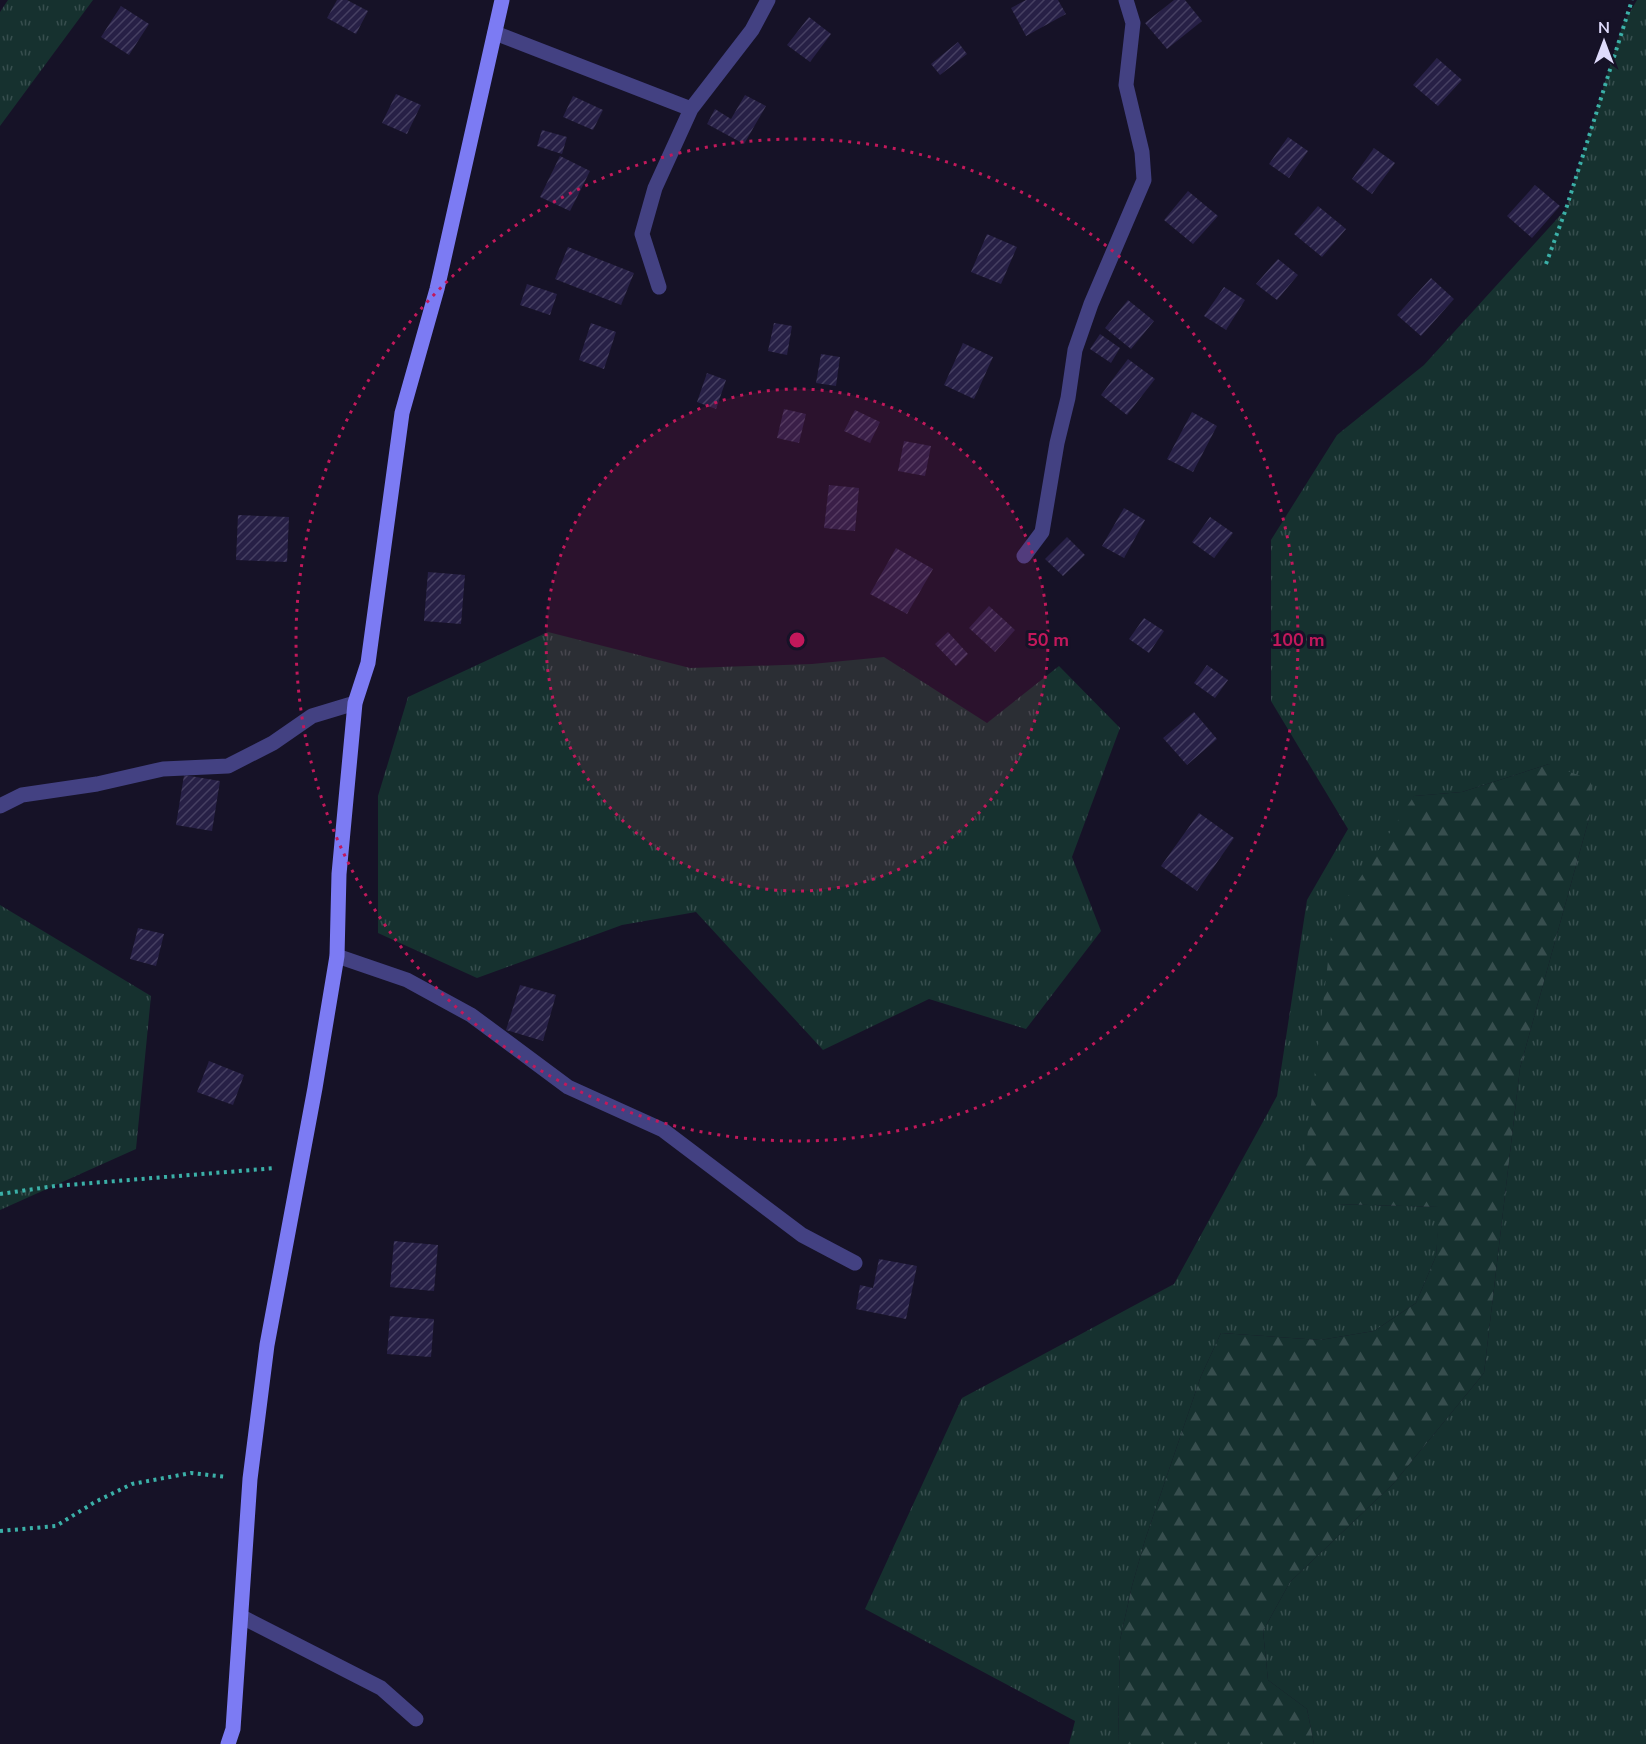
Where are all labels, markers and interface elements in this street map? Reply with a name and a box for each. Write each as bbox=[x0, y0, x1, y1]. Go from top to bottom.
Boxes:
north arrow bbox=[1574, 12, 1634, 72]
text: N bbox=[1598, 17, 1610, 39]
text: 50 m bbox=[1027, 628, 1069, 652]
text: 100 m bbox=[1271, 628, 1325, 652]
centre of rings bbox=[787, 630, 807, 650]

